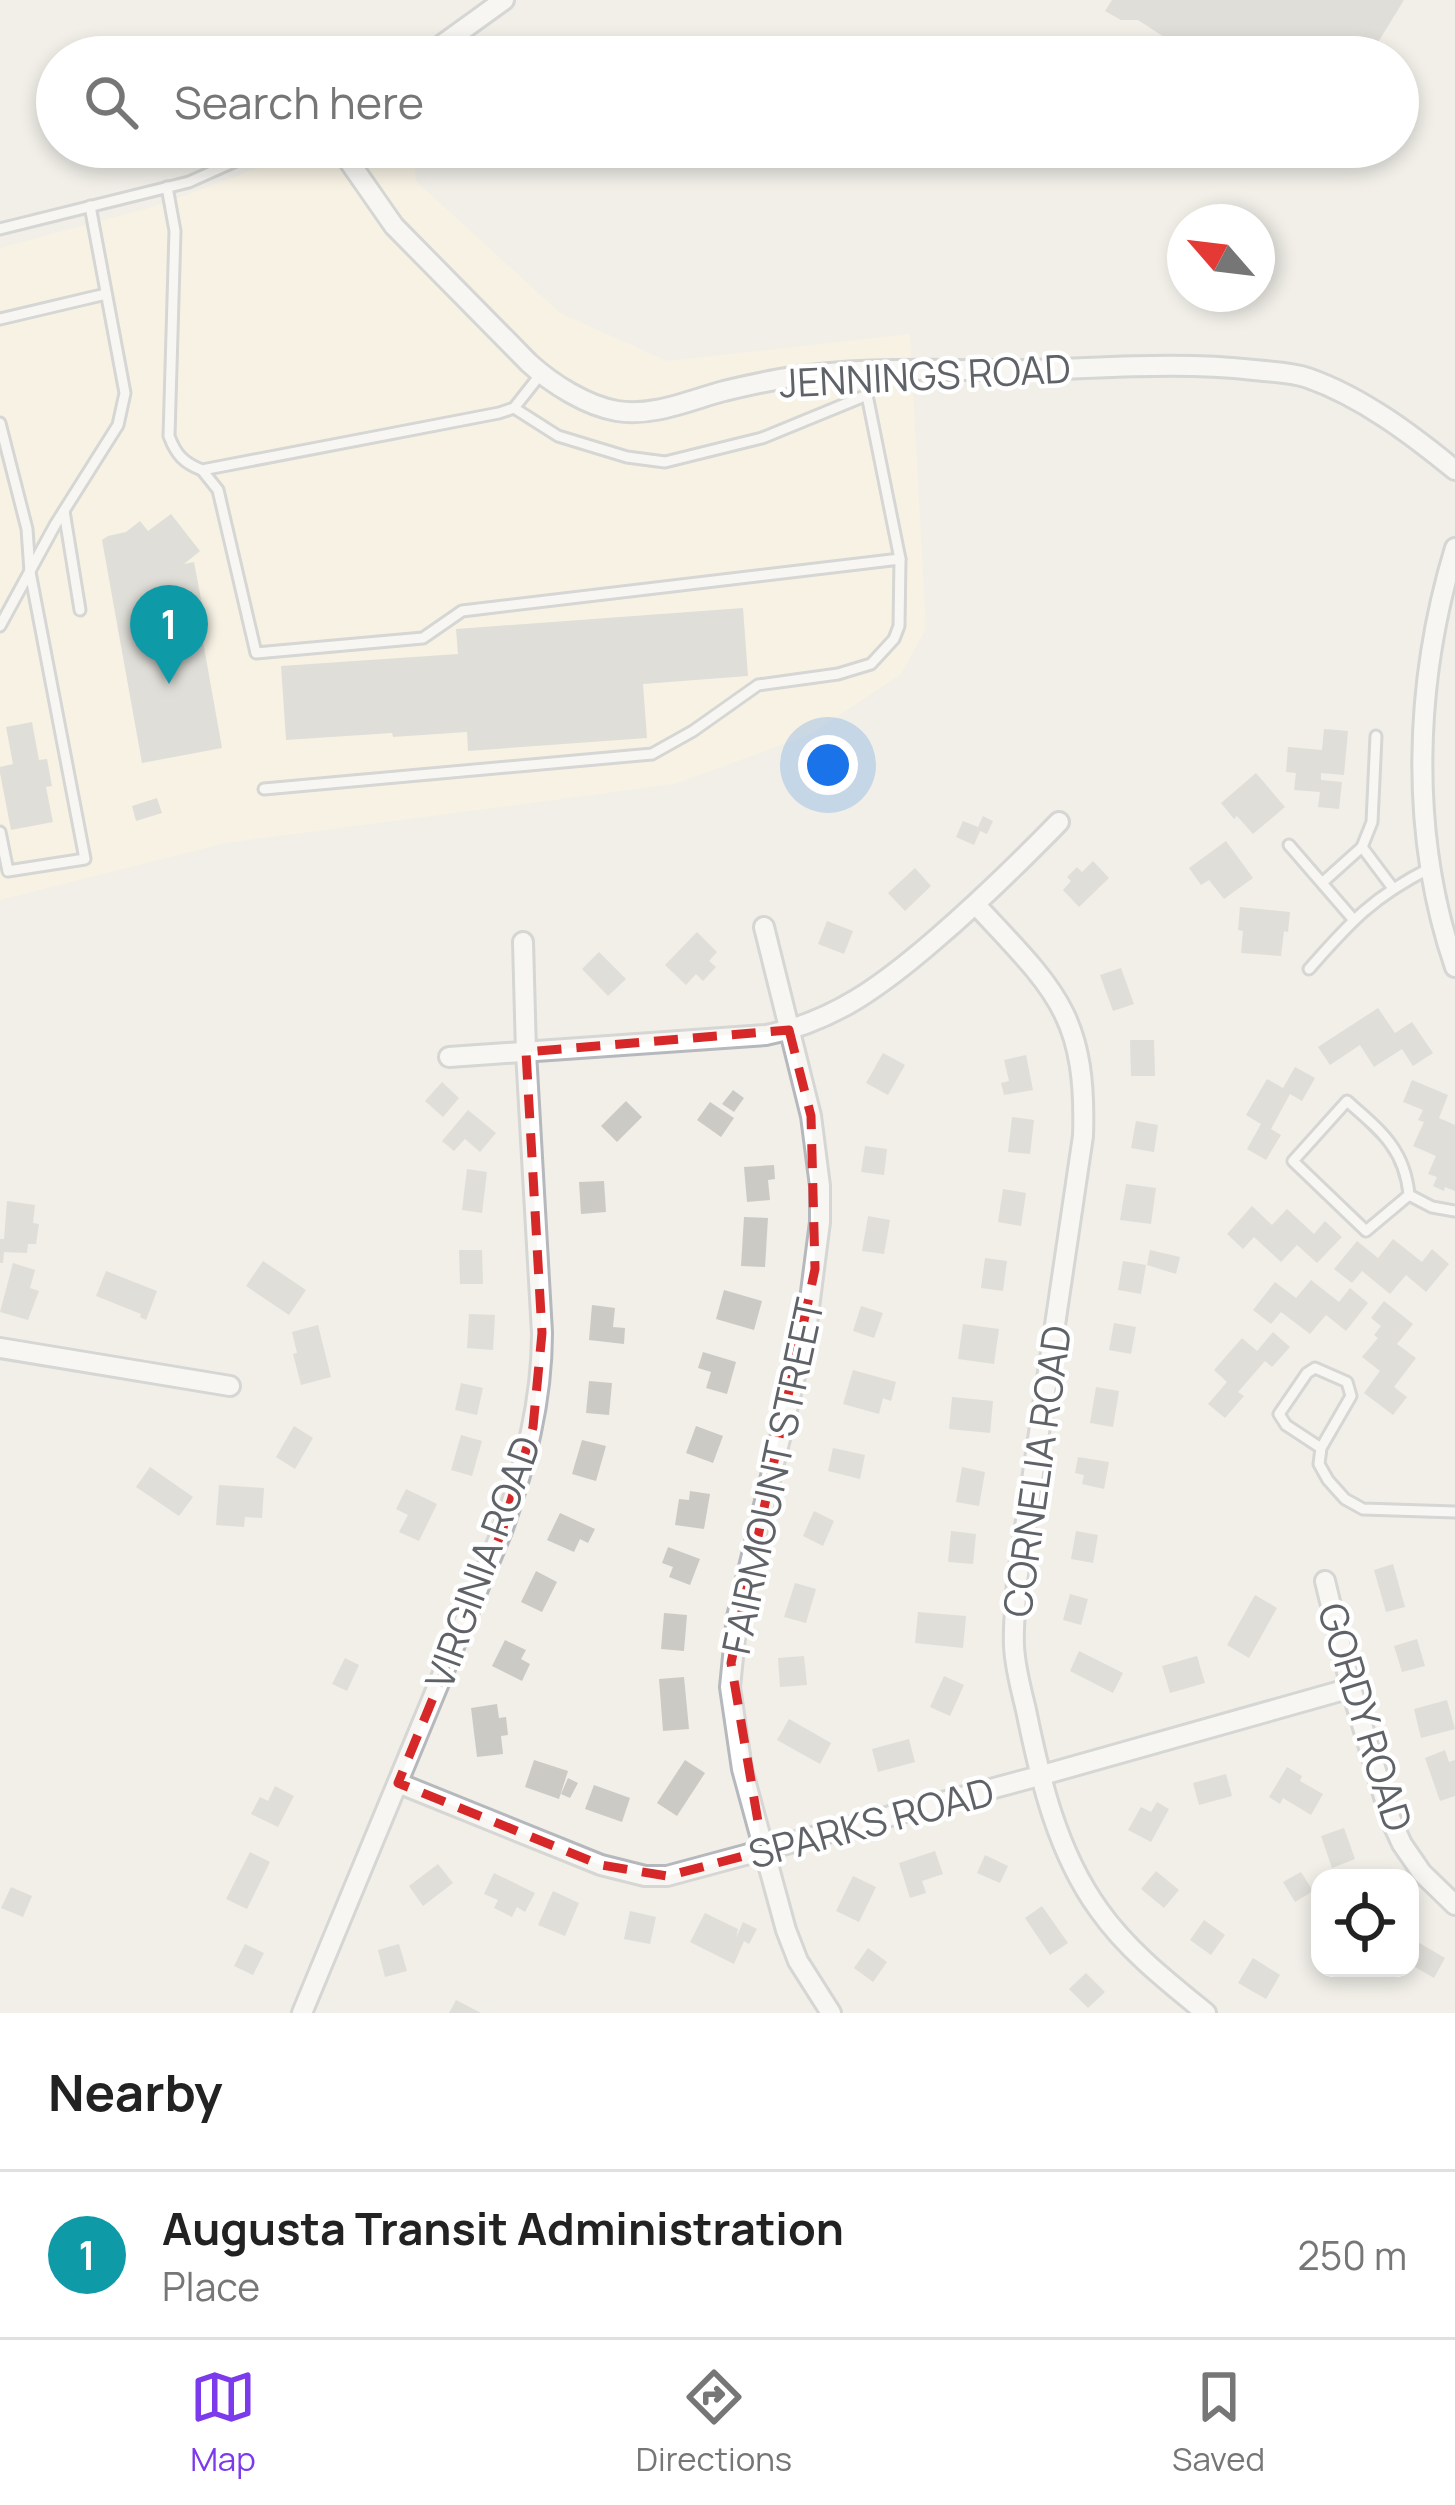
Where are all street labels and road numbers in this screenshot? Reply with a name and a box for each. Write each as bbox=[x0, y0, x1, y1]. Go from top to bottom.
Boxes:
street label: JENNINGS ROAD bbox=[778, 340, 1072, 410]
street label: FAIRMOUNT STREET bbox=[708, 1293, 836, 1659]
street label: CORNELIA ROAD bbox=[989, 1322, 1083, 1620]
street label: VIRGINIA ROAD bbox=[411, 1428, 553, 1696]
street label: GORDY ROAD bbox=[1306, 1596, 1426, 1838]
street label: SPARKS ROAD bbox=[742, 1763, 1000, 1881]

